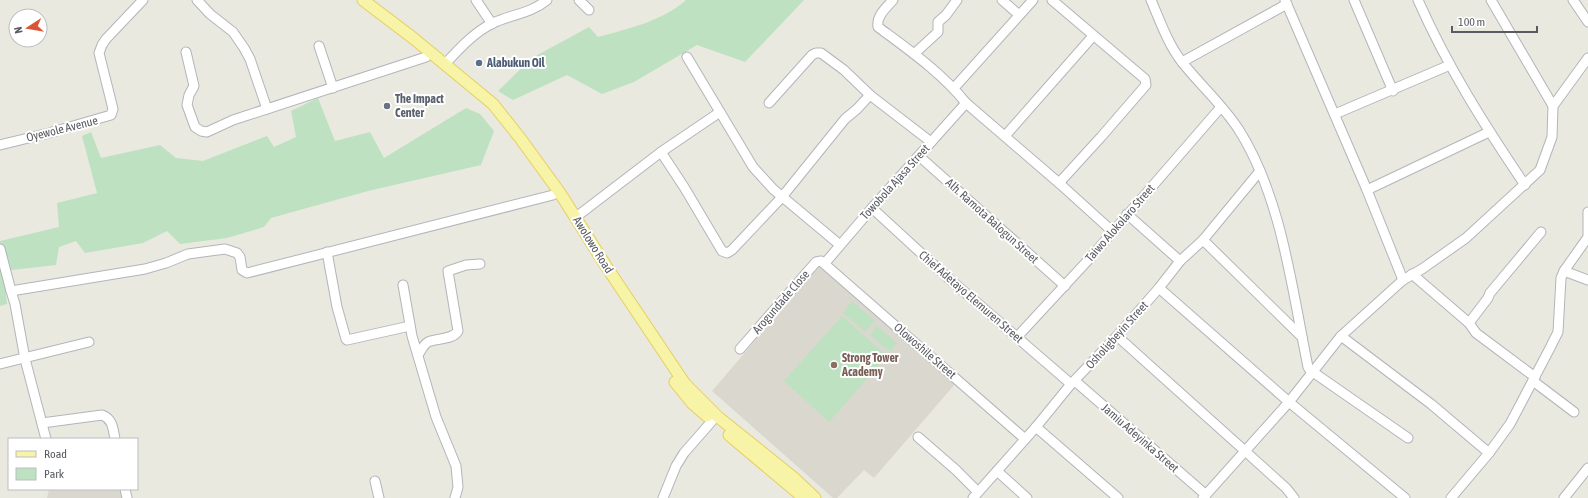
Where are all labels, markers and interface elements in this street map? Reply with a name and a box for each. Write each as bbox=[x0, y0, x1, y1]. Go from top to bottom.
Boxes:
north arrow bbox=[8, 8, 48, 48]
scale bar bbox=[1452, 8, 1537, 34]
text: 100 m bbox=[1458, 15, 1485, 29]
text: N bbox=[12, 26, 25, 35]
place label: Alabukun Oil bbox=[486, 56, 545, 70]
marker: Alabukun Oil bbox=[474, 58, 484, 68]
place label: The Impact Center bbox=[395, 92, 444, 120]
marker: The Impact Center bbox=[382, 101, 392, 111]
street label: Oyewole Avenue bbox=[25, 113, 99, 145]
street label: Towobola Ajasa Street bbox=[858, 141, 933, 223]
street label: Alh. Ramota Balogun Street bbox=[943, 176, 1042, 267]
street label: Taiwo Alokolaro Street bbox=[1082, 181, 1158, 265]
street label: Awolowo Road bbox=[570, 214, 616, 276]
street label: Chief Adetayo Elemuren Street bbox=[916, 248, 1026, 346]
street label: Arogundade Close bbox=[750, 267, 812, 337]
street label: Osholigbeyin Street bbox=[1083, 298, 1151, 372]
street label: Olowoshile Street bbox=[891, 320, 959, 382]
place label: Strong Tower Academy bbox=[841, 351, 899, 379]
marker: Strong Tower Academy bbox=[829, 360, 839, 370]
street label: Jamiu Adeyinka Street bbox=[1099, 401, 1182, 476]
legend bbox=[8, 438, 138, 490]
text: Road bbox=[44, 447, 67, 461]
text: Park bbox=[44, 467, 65, 481]

